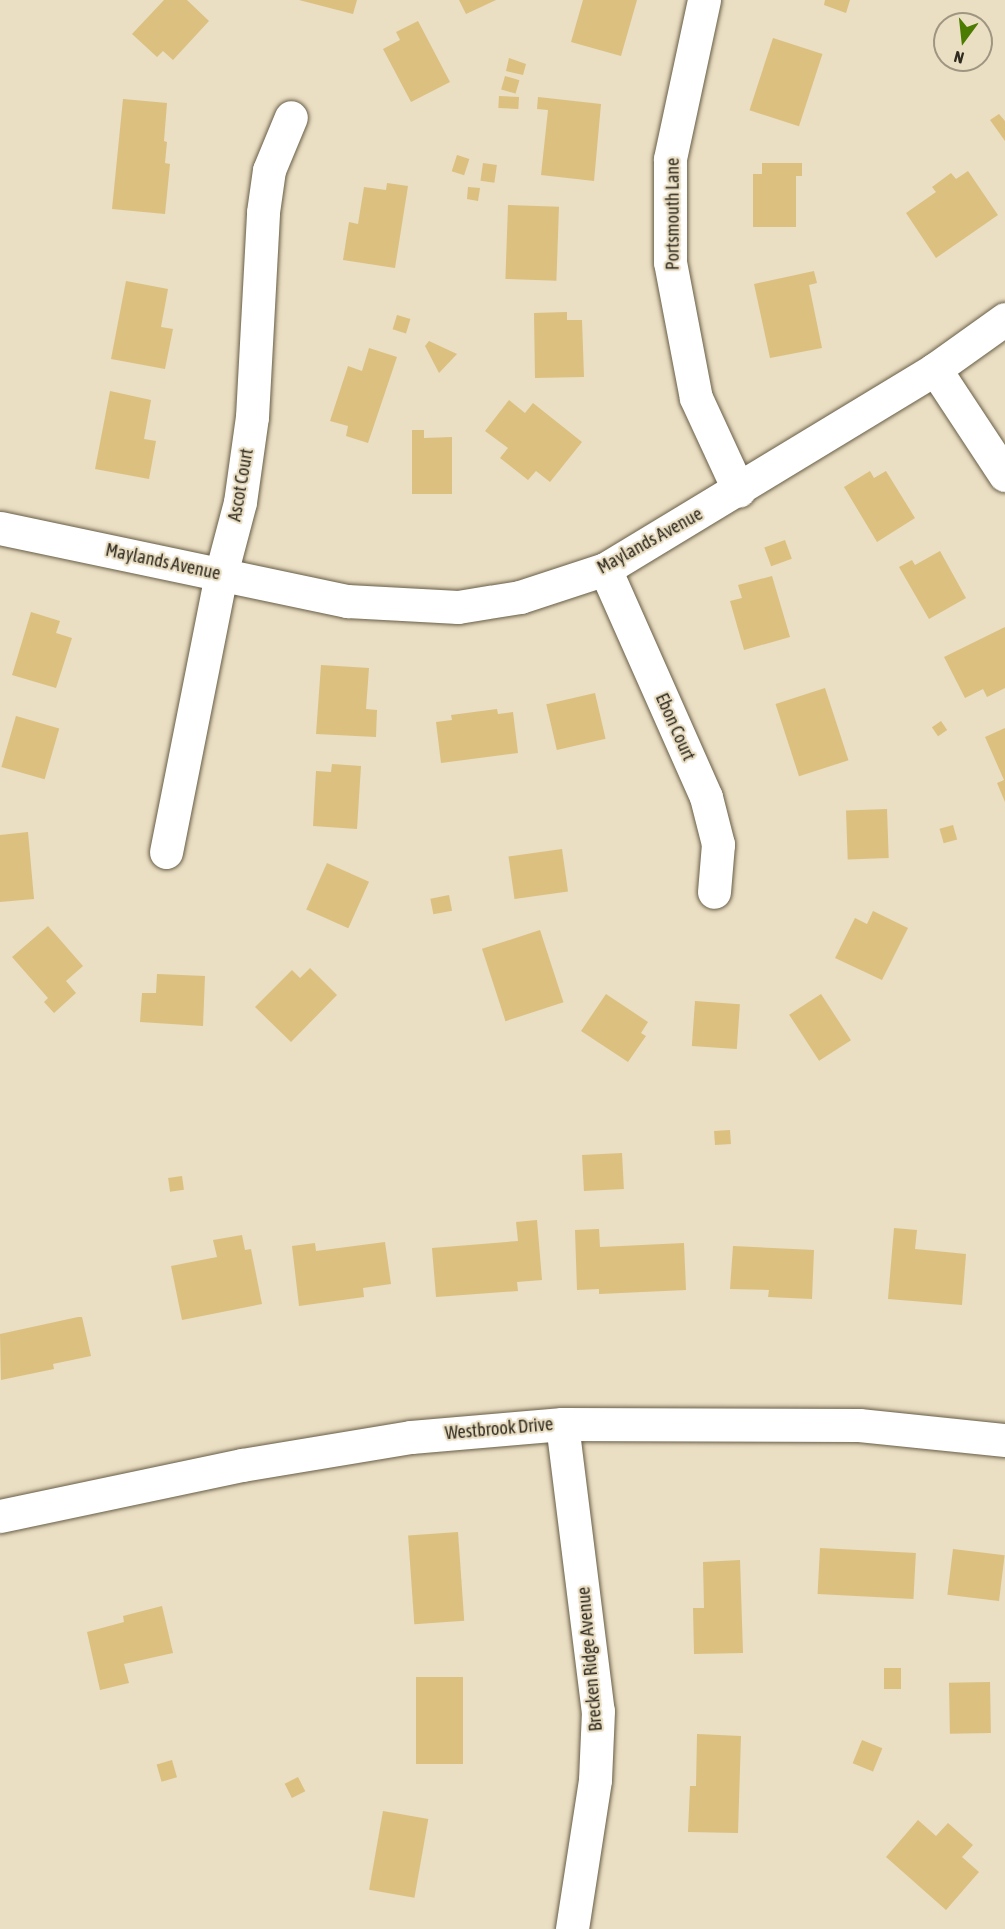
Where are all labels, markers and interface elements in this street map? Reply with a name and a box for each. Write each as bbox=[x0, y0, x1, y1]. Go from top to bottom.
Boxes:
north arrow bbox=[933, 12, 993, 72]
text: N bbox=[952, 48, 966, 67]
street label: Portsmouth Lane bbox=[662, 158, 684, 270]
street label: Ascot Court bbox=[224, 447, 258, 523]
street label: Maylands Avenue bbox=[594, 503, 706, 579]
street label: Maylands Avenue bbox=[104, 539, 222, 585]
street label: Ebon Court bbox=[651, 690, 699, 764]
street label: Westbrook Drive bbox=[444, 1414, 554, 1444]
street label: Brecken Ridge Avenue bbox=[573, 1586, 607, 1732]

